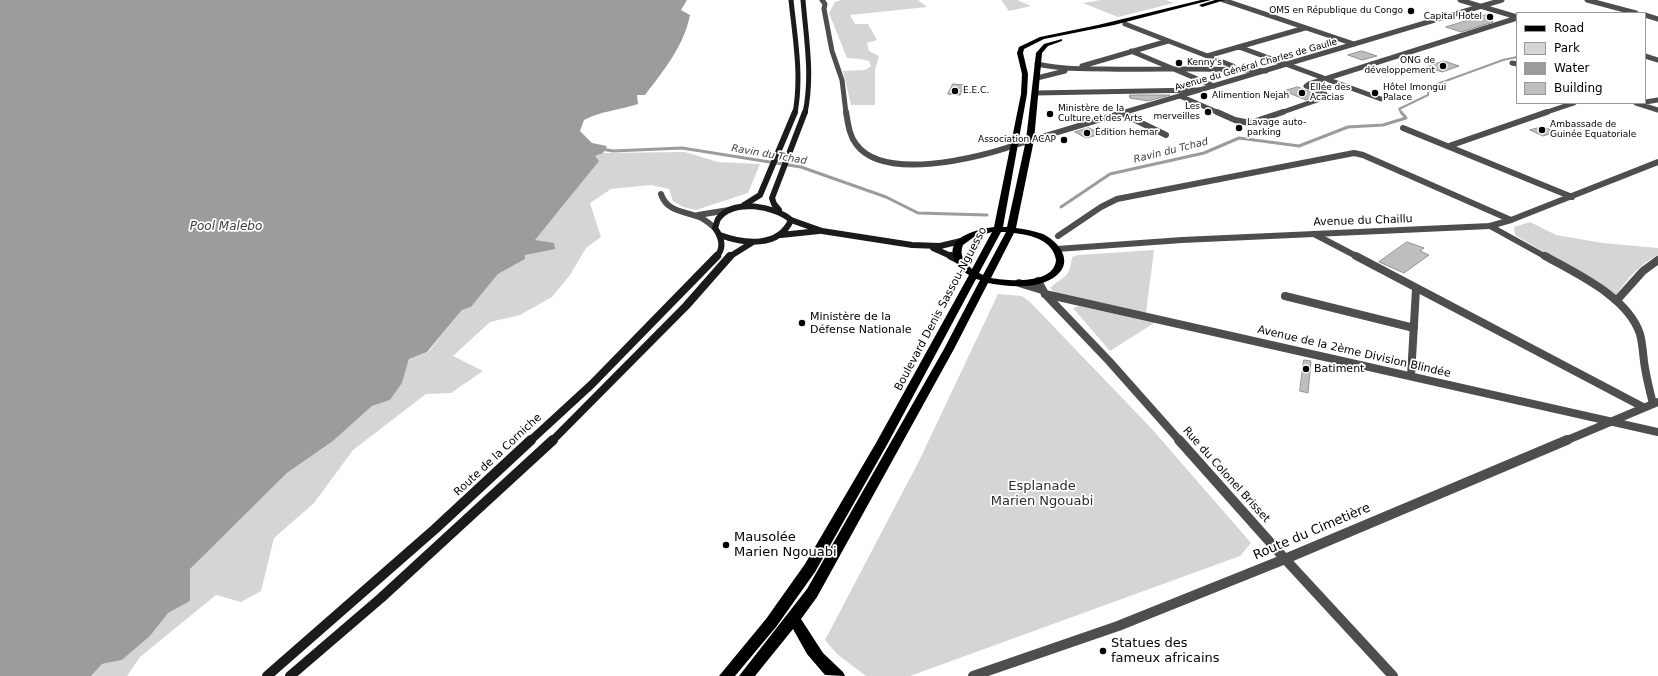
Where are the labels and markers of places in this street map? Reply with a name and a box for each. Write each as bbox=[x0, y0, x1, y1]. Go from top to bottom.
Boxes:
place label: OMS en République du Congo bbox=[1269, 6, 1403, 16]
marker: OMS en République du Congo bbox=[1406, 6, 1416, 16]
place label: Capital Hotel bbox=[1424, 12, 1482, 22]
marker: Capital Hotel bbox=[1485, 12, 1495, 22]
place label: ONG de développement bbox=[1364, 56, 1435, 77]
marker: Kenny's bbox=[1174, 58, 1184, 68]
place label: Kenny's bbox=[1187, 58, 1222, 68]
marker: ONG de développement bbox=[1438, 61, 1448, 71]
place label: Ellée des Acacias bbox=[1310, 83, 1351, 104]
place label: Hôtel Imongui Palace bbox=[1383, 83, 1446, 104]
marker: E.E.C. bbox=[950, 86, 960, 96]
place label: E.E.C. bbox=[963, 86, 989, 96]
marker: Ellée des Acacias bbox=[1297, 88, 1307, 98]
marker: Hôtel Imongui Palace bbox=[1370, 88, 1380, 98]
marker: Alimention Nejah bbox=[1199, 91, 1209, 101]
place label: Alimention Nejah bbox=[1212, 91, 1289, 101]
place label: Les merveilles bbox=[1153, 102, 1200, 123]
place label: Ministère de la Culture et des Arts bbox=[1058, 104, 1142, 125]
marker: Les merveilles bbox=[1203, 107, 1213, 117]
marker: Ministère de la Culture et des Arts bbox=[1045, 109, 1055, 119]
place label: Lavage auto- parking bbox=[1247, 118, 1306, 139]
place label: Ambassade de Guinée Equatoriale bbox=[1550, 120, 1636, 141]
marker: Lavage auto- parking bbox=[1234, 123, 1244, 133]
marker: Ambassade de Guinée Equatoriale bbox=[1537, 125, 1547, 135]
marker: Édition hemar bbox=[1082, 128, 1092, 138]
place label: Édition hemar bbox=[1095, 128, 1158, 138]
place label: Association ACAP bbox=[978, 135, 1056, 145]
marker: Association ACAP bbox=[1059, 135, 1069, 145]
place label: Ministère de la Défense Nationale bbox=[810, 310, 911, 336]
marker: Ministère de la Défense Nationale bbox=[797, 318, 807, 328]
place label: Batiment bbox=[1314, 362, 1364, 376]
marker: Batiment bbox=[1301, 364, 1311, 374]
place label: Mausolée Marien Ngouabi bbox=[734, 530, 837, 561]
marker: Mausolée Marien Ngouabi bbox=[721, 540, 731, 550]
place label: Statues des fameux africains bbox=[1111, 636, 1220, 667]
marker: Statues des fameux africains bbox=[1098, 646, 1108, 656]

